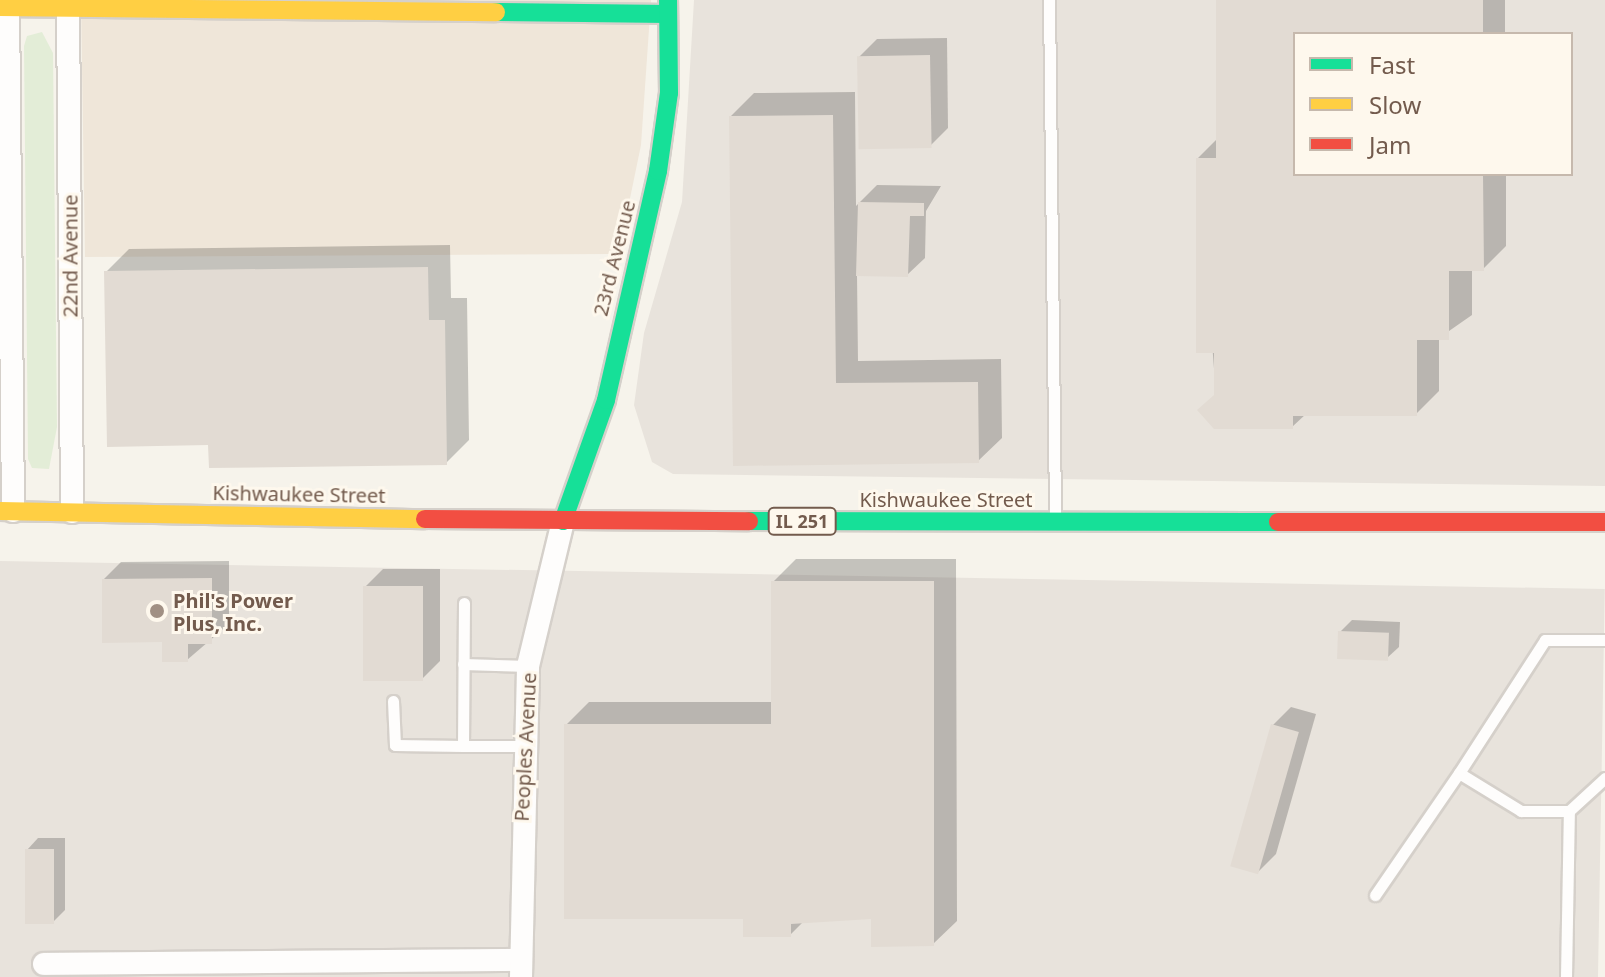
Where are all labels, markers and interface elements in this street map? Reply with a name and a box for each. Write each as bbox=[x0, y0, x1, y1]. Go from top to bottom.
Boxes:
legend bbox=[1293, 32, 1573, 176]
text: Fast bbox=[1369, 48, 1415, 81]
text: Slow bbox=[1369, 88, 1421, 121]
text: Jam bbox=[1369, 128, 1411, 161]
street label: 22nd Avenue bbox=[58, 195, 82, 317]
street label: 23rd Avenue bbox=[588, 198, 640, 318]
street label: Kishwaukee Street bbox=[212, 480, 386, 508]
street label: Kishwaukee Street bbox=[859, 487, 1033, 511]
road number: IL 251 bbox=[766, 507, 838, 535]
place label: Phil's Power Plus, Inc. bbox=[173, 588, 293, 635]
marker: Phil's Power Plus, Inc. bbox=[148, 602, 166, 620]
street label: Peoples Avenue bbox=[509, 672, 541, 822]

